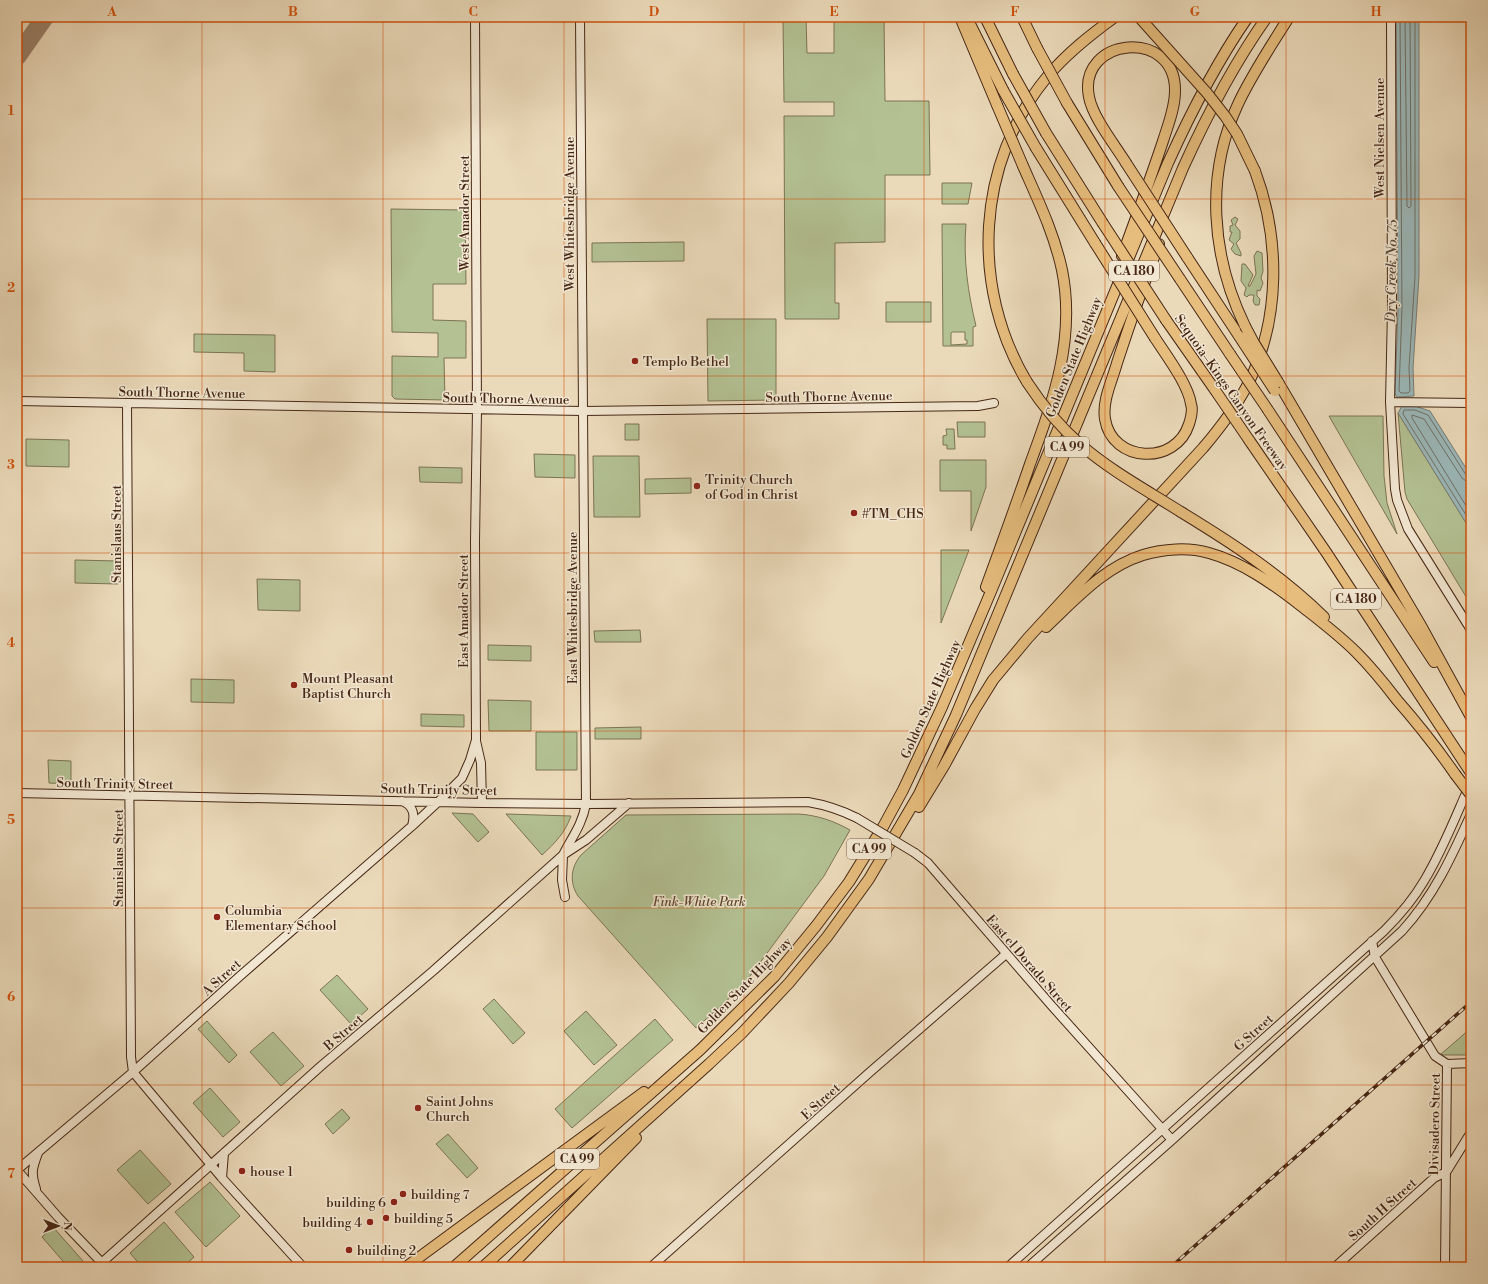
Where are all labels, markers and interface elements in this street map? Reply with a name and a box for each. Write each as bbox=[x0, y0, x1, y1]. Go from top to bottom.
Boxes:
text: A bbox=[106, 4, 117, 20]
text: B bbox=[288, 4, 298, 20]
text: C bbox=[468, 4, 478, 20]
text: D bbox=[649, 4, 659, 20]
text: E bbox=[829, 4, 839, 20]
text: F bbox=[1010, 4, 1020, 20]
text: G bbox=[1190, 4, 1201, 20]
text: H bbox=[1371, 4, 1382, 20]
street label: West Nielsen Avenue bbox=[1372, 77, 1388, 199]
text: 1 bbox=[8, 103, 15, 119]
street label: West Whitesbridge Avenue bbox=[562, 136, 578, 292]
street label: West Amador Street bbox=[457, 155, 473, 272]
water label: Dry Creek No. 75 bbox=[1382, 218, 1402, 324]
road number: CA 180 bbox=[1109, 261, 1159, 281]
text: 2 bbox=[7, 280, 15, 296]
street label: Golden State Highway bbox=[1042, 294, 1106, 420]
street label: Sequoia–Kings Canyon Freeway bbox=[1171, 311, 1292, 474]
place label: Templo Bethel bbox=[643, 354, 729, 370]
marker: Templo Bethel bbox=[630, 356, 640, 366]
street label: South Thorne Avenue bbox=[118, 384, 246, 402]
street label: South Thorne Avenue bbox=[765, 388, 893, 406]
street label: South Thorne Avenue bbox=[442, 390, 570, 408]
road number: CA 99 bbox=[1045, 437, 1089, 457]
text: 3 bbox=[7, 457, 15, 473]
place label: Trinity Church of God in Christ bbox=[705, 472, 799, 503]
marker: Trinity Church of God in Christ bbox=[692, 481, 702, 491]
street label: Stanislaus Street bbox=[109, 485, 125, 583]
place label: #TM_CHS bbox=[862, 506, 924, 522]
marker: #TM_CHS bbox=[849, 508, 859, 518]
street label: East Whitesbridge Avenue bbox=[565, 531, 581, 684]
street label: East Amador Street bbox=[456, 554, 472, 668]
road number: CA 180 bbox=[1331, 589, 1381, 609]
text: 4 bbox=[7, 635, 16, 651]
street label: Golden State Highway bbox=[897, 637, 965, 761]
place label: Mount Pleasant Baptist Church bbox=[301, 671, 394, 702]
marker: Mount Pleasant Baptist Church bbox=[289, 680, 299, 690]
street label: South Trinity Street bbox=[56, 775, 174, 793]
street label: South Trinity Street bbox=[380, 781, 498, 799]
street label: Stanislaus Street bbox=[111, 809, 127, 907]
text: 5 bbox=[7, 812, 15, 828]
road number: CA 99 bbox=[847, 839, 891, 859]
park label: Fink-White Park bbox=[652, 894, 746, 910]
place label: Columbia Elementary School bbox=[225, 903, 337, 934]
marker: Columbia Elementary School bbox=[212, 912, 222, 922]
street label: East el Dorado Street bbox=[983, 912, 1076, 1016]
street label: Golden State Highway bbox=[694, 933, 796, 1038]
street label: A Street bbox=[198, 956, 245, 1000]
text: 6 bbox=[7, 989, 15, 1005]
street label: B Street bbox=[320, 1011, 367, 1055]
street label: G Street bbox=[1231, 1011, 1277, 1055]
street label: Divisadero Street bbox=[1426, 1072, 1444, 1175]
street label: E Street bbox=[798, 1080, 844, 1123]
place label: Saint Johns Church bbox=[426, 1094, 494, 1125]
marker: Saint Johns Church bbox=[413, 1103, 423, 1113]
road number: CA 99 bbox=[555, 1149, 599, 1169]
place label: house 1 bbox=[250, 1164, 293, 1180]
text: 7 bbox=[7, 1166, 15, 1182]
marker: house 1 bbox=[237, 1166, 247, 1176]
street label: South H Street bbox=[1345, 1175, 1420, 1244]
place label: building 7 bbox=[411, 1187, 470, 1203]
marker: building 7 bbox=[398, 1189, 408, 1199]
place label: building 6 bbox=[326, 1195, 386, 1211]
marker: building 6 bbox=[389, 1197, 399, 1207]
north arrow bbox=[38, 1206, 78, 1246]
place label: building 5 bbox=[394, 1211, 453, 1227]
marker: building 5 bbox=[381, 1213, 391, 1223]
place label: building 4 bbox=[302, 1215, 362, 1231]
marker: building 4 bbox=[365, 1217, 375, 1227]
text: N bbox=[60, 1222, 74, 1231]
place label: building 2 bbox=[357, 1243, 416, 1259]
marker: building 2 bbox=[344, 1245, 354, 1255]

